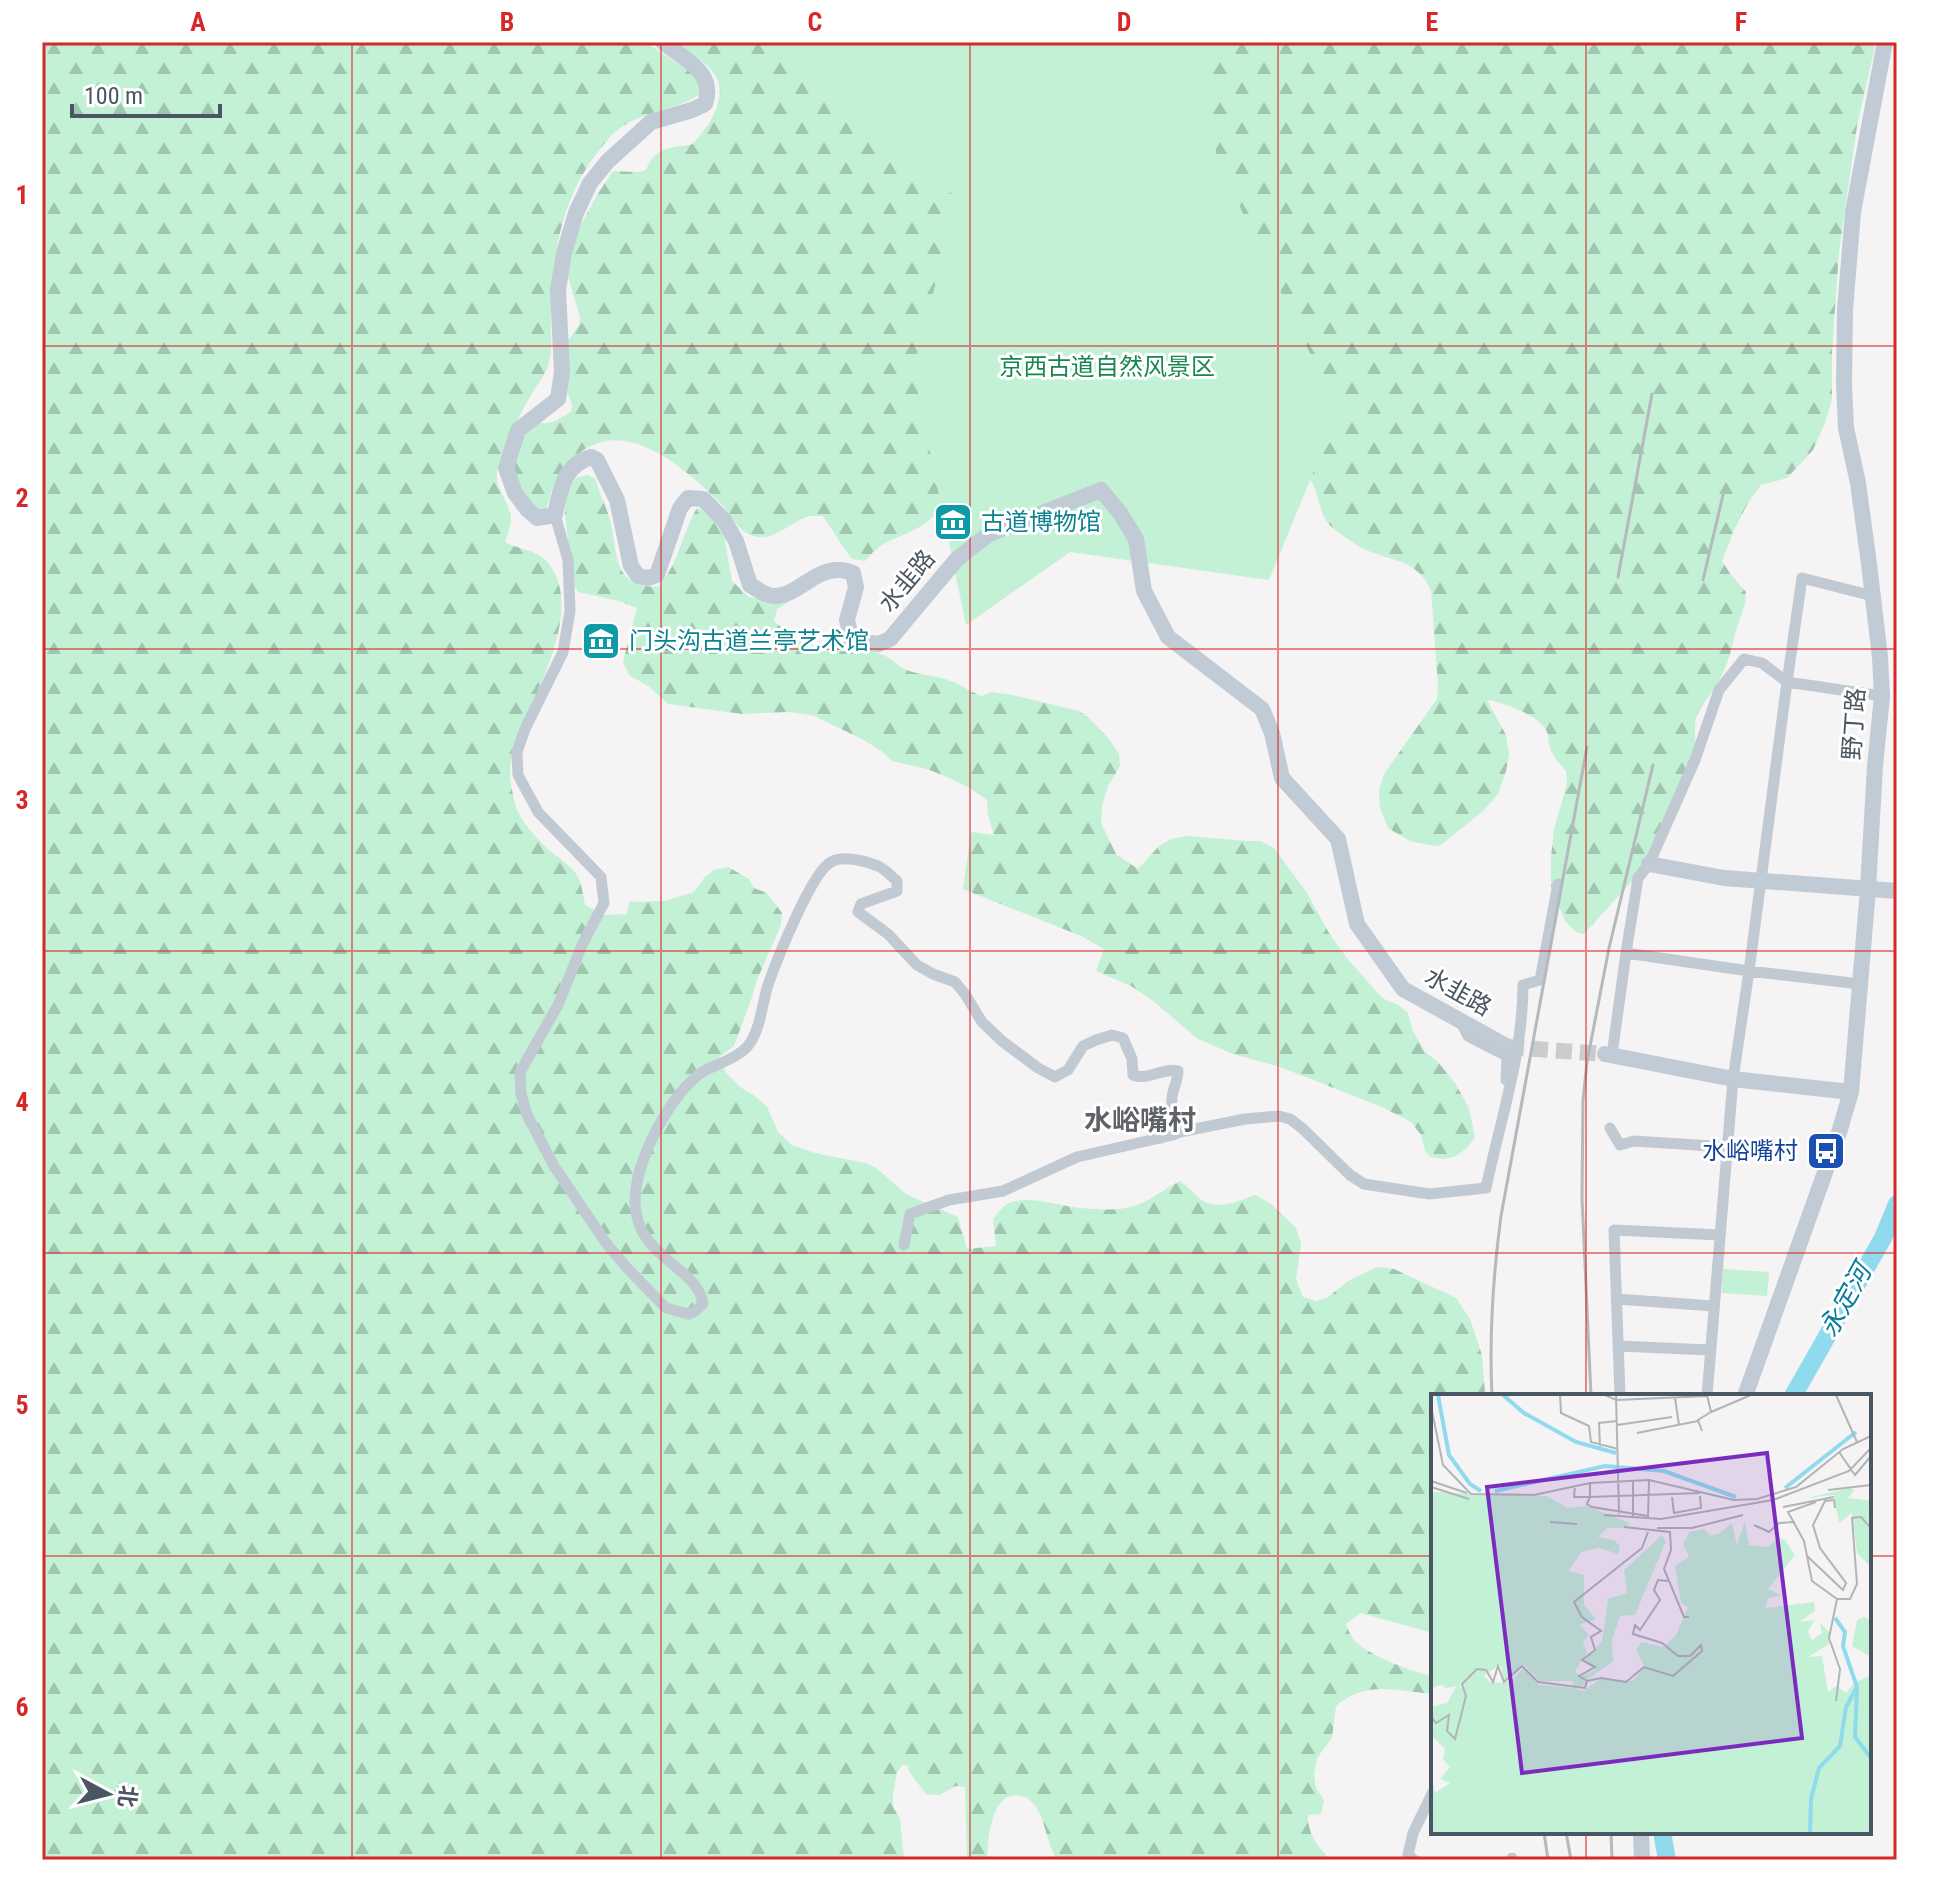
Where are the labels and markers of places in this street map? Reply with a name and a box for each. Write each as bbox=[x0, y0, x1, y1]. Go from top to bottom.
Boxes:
museum icon: 古道博物馆 bbox=[932, 501, 974, 543]
place label: 古道博物馆 bbox=[981, 508, 1101, 536]
museum icon: 门头沟古道兰亭艺术馆 bbox=[580, 620, 622, 662]
place label: 门头沟古道兰亭艺术馆 bbox=[629, 627, 869, 655]
bus stop icon: 水峪嘴村 bbox=[1805, 1130, 1847, 1172]
place label: 水峪嘴村 bbox=[1702, 1137, 1798, 1165]

